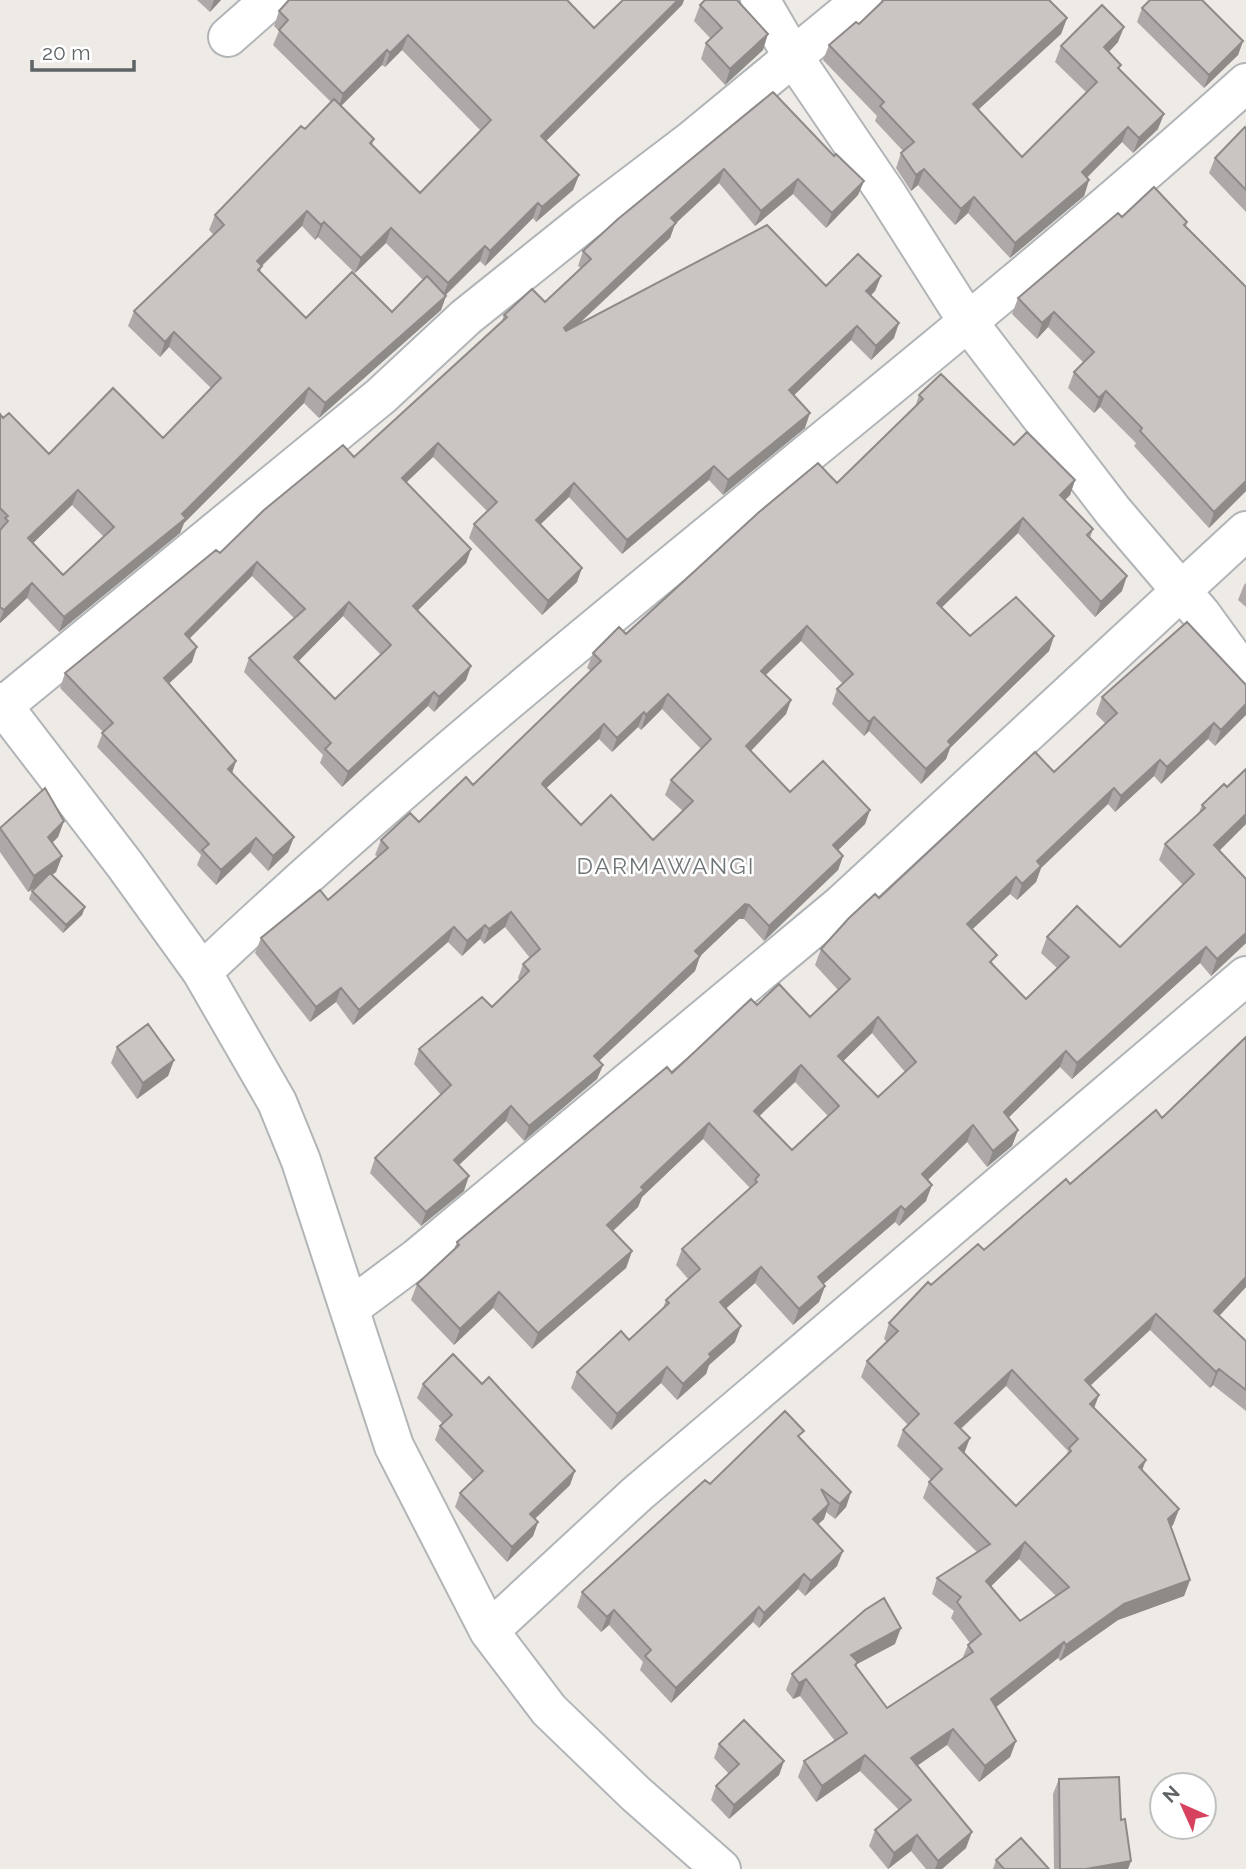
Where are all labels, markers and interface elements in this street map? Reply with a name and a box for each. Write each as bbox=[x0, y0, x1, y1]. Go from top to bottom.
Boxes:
scale bar bbox=[32, 28, 133, 72]
text: 20 m bbox=[42, 40, 90, 65]
district label: DARMAWANGI bbox=[577, 852, 755, 879]
north arrow bbox=[1148, 1771, 1218, 1841]
text: N bbox=[1158, 1781, 1184, 1807]

